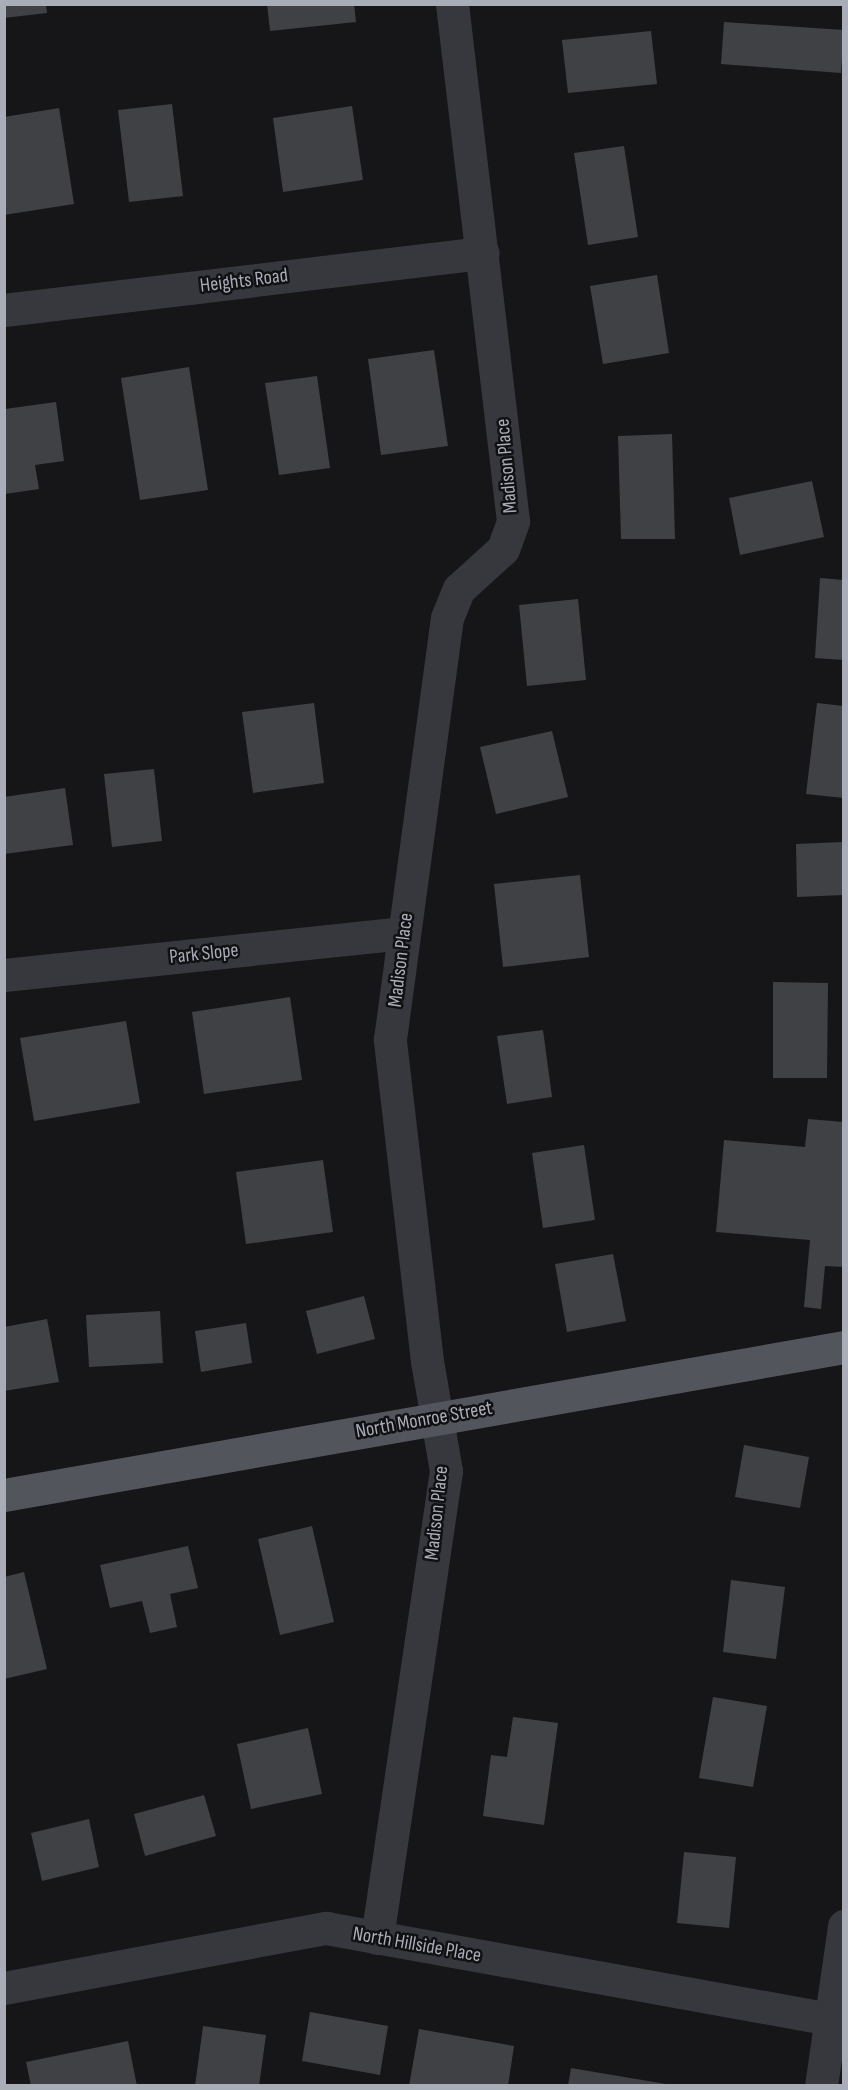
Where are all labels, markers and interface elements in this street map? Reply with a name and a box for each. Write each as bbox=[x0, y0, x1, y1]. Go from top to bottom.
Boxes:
street label: Heights Road bbox=[199, 264, 289, 298]
street label: Madison Place bbox=[491, 418, 523, 514]
street label: Madison Place bbox=[383, 912, 419, 1008]
street label: Park Slope bbox=[168, 938, 240, 970]
street label: North Monroe Street bbox=[354, 1396, 494, 1444]
street label: Madison Place bbox=[420, 1465, 454, 1561]
street label: North Hillside Place bbox=[351, 1922, 483, 1968]

